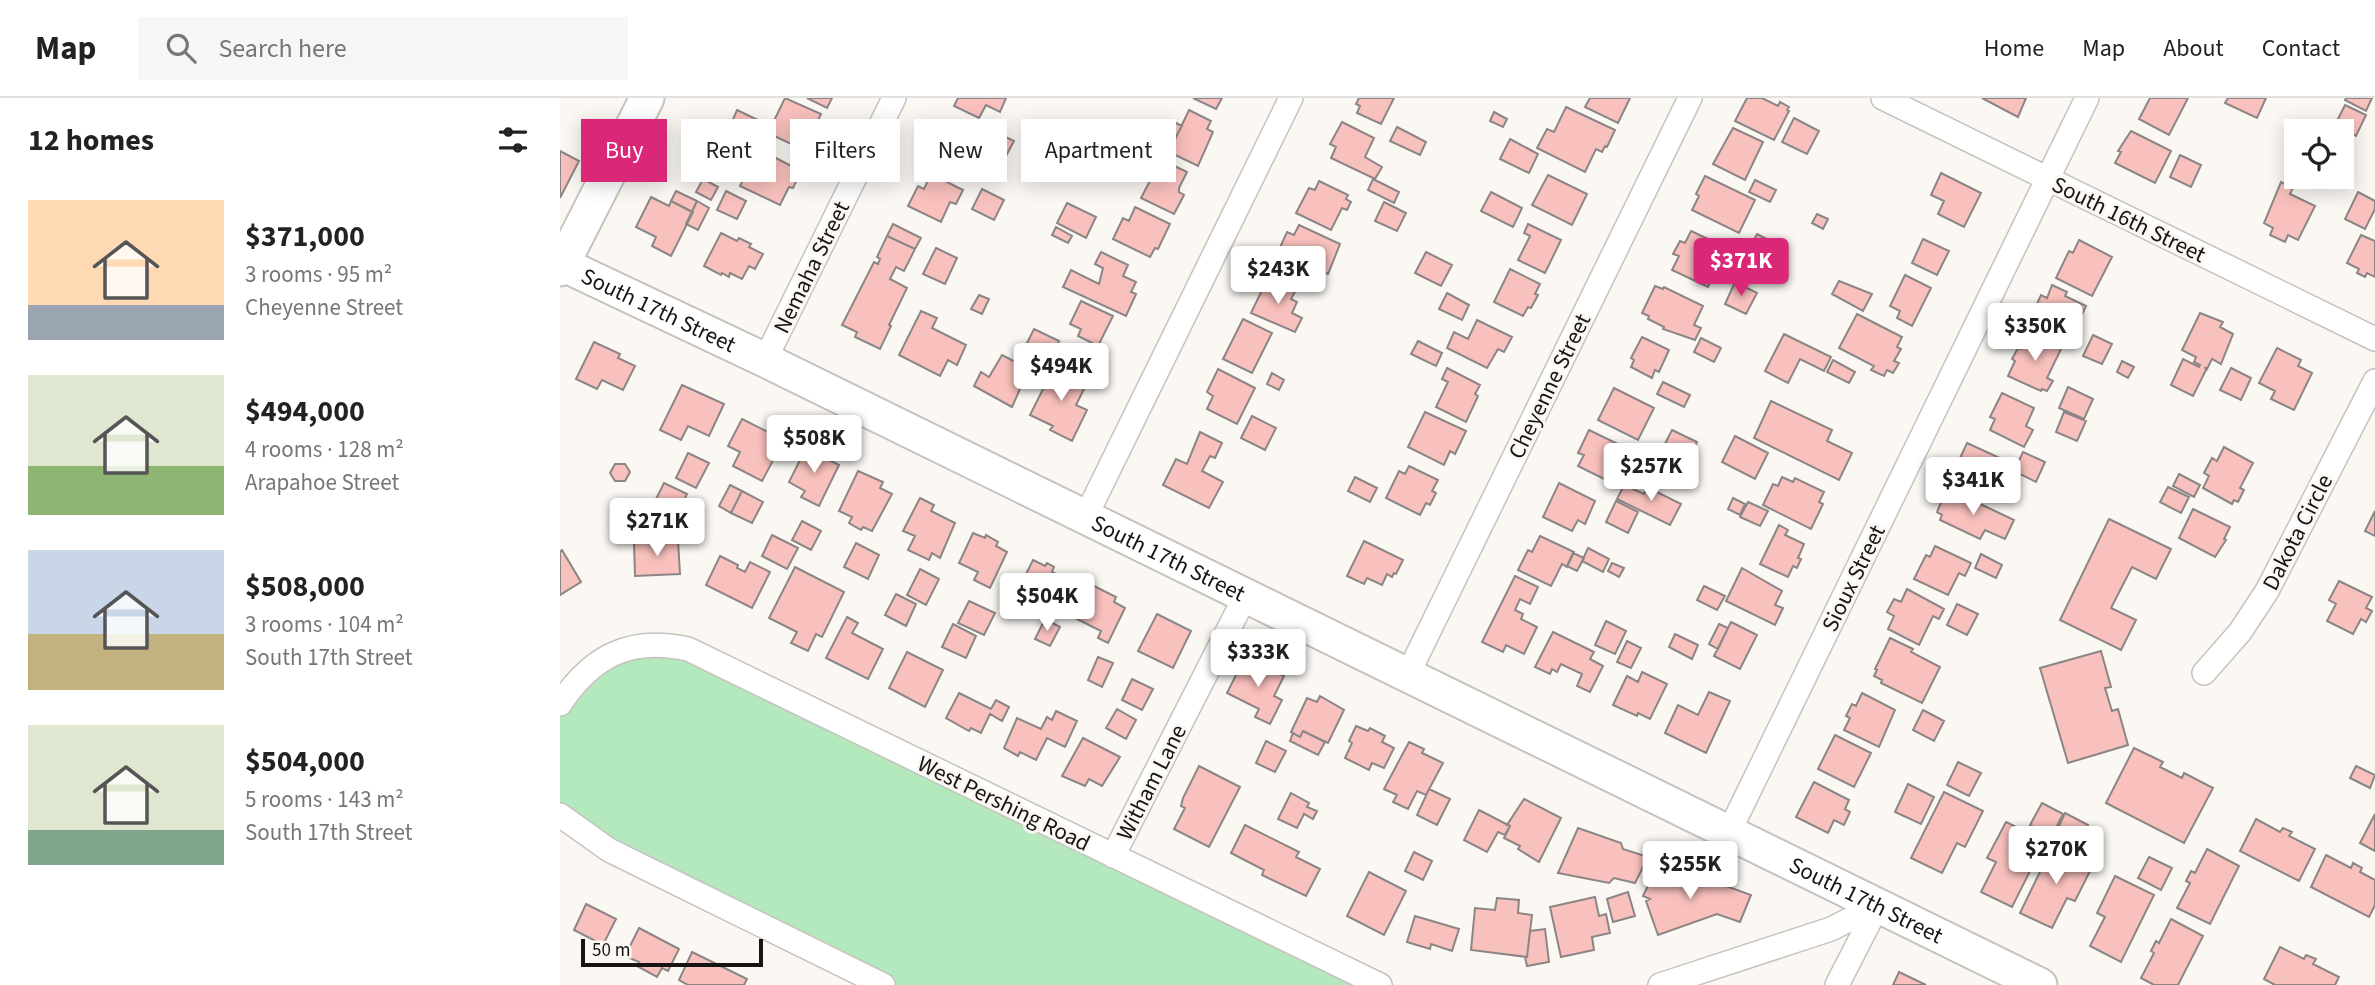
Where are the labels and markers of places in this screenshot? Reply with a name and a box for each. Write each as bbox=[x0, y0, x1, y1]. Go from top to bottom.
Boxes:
pin: $371K bbox=[1692, 238, 1790, 298]
pin: $243K bbox=[1229, 246, 1327, 306]
pin: $350K bbox=[1986, 303, 2084, 363]
pin: $494K bbox=[1012, 344, 1110, 403]
pin: $508K bbox=[765, 416, 863, 475]
pin: $257K bbox=[1602, 444, 1700, 503]
pin: $341K bbox=[1924, 458, 2022, 517]
pin: $271K bbox=[608, 498, 706, 558]
pin: $504K bbox=[998, 574, 1096, 633]
pin: $333K bbox=[1209, 630, 1307, 689]
pin: $270K bbox=[2007, 826, 2105, 886]
pin: $255K bbox=[1641, 842, 1739, 901]

